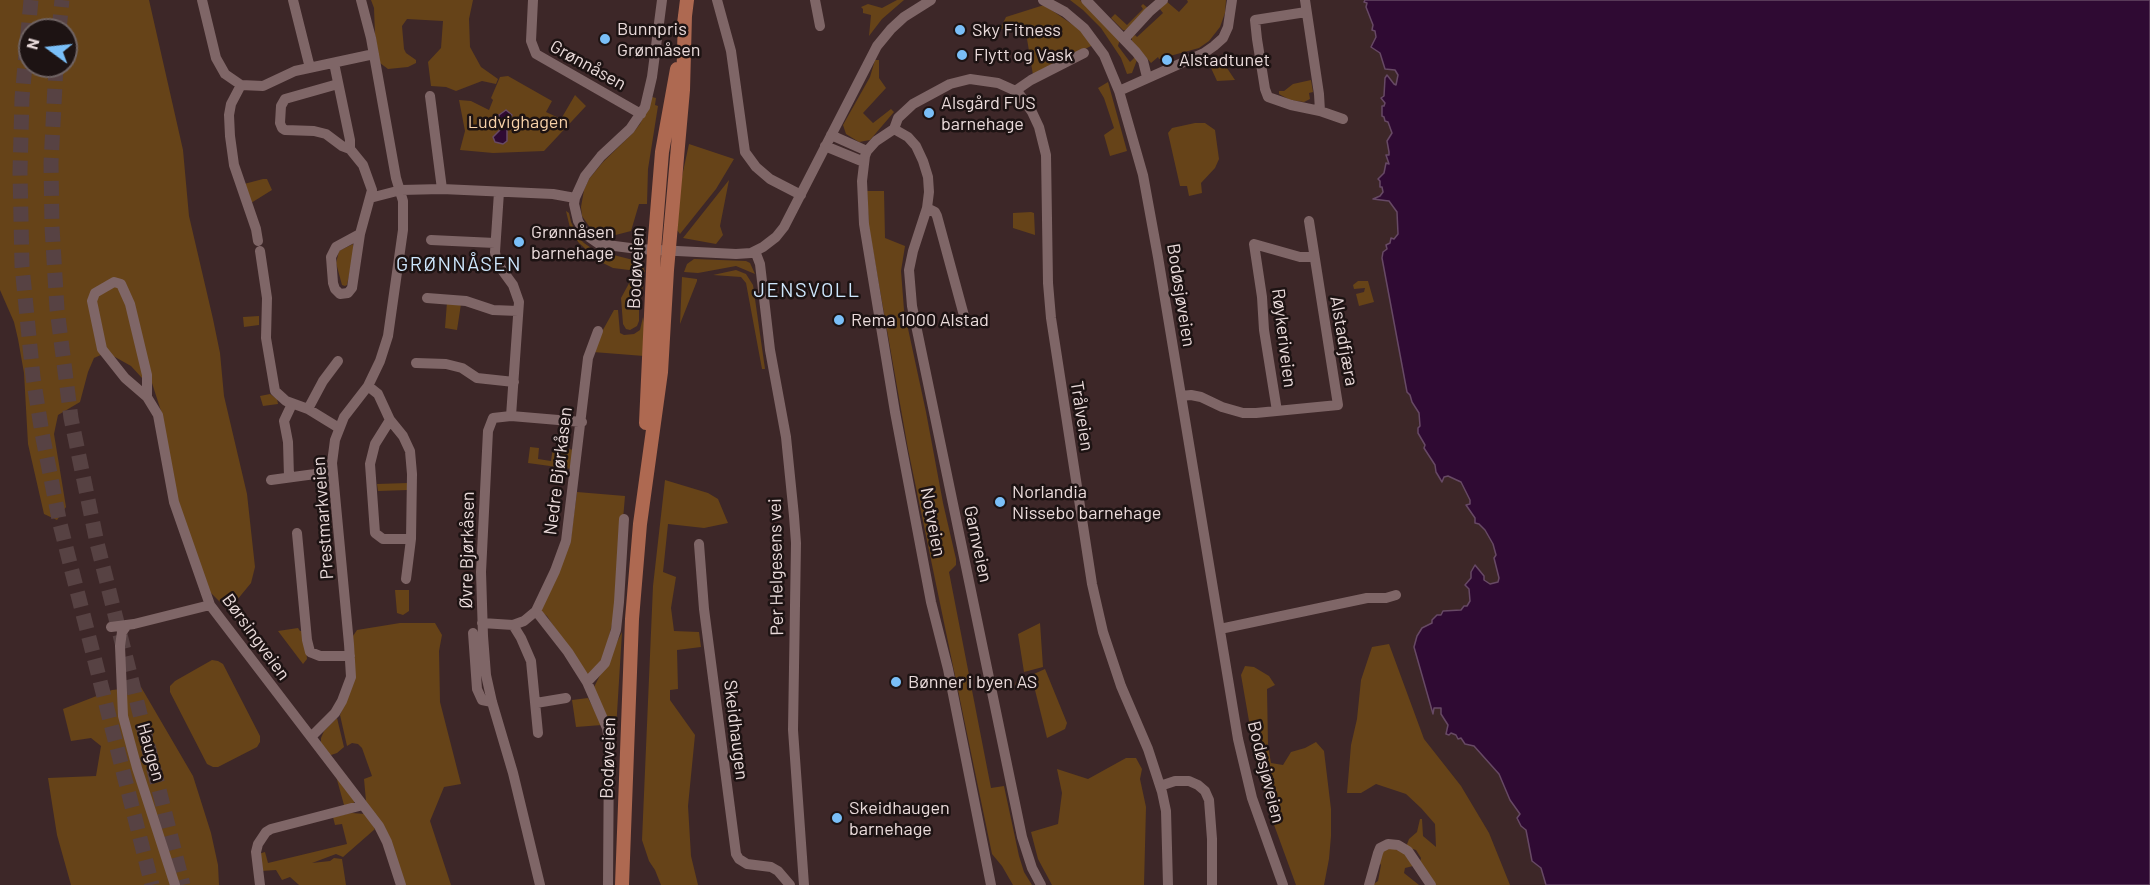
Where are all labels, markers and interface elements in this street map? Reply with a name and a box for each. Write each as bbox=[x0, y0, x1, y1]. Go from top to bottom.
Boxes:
north arrow bbox=[18, 18, 78, 78]
place label: Bunnpris Grønnåsen bbox=[617, 18, 701, 60]
place label: Sky Fitness bbox=[972, 19, 1061, 41]
marker: Sky Fitness bbox=[953, 23, 967, 37]
marker: Bunnpris Grønnåsen bbox=[598, 32, 612, 46]
street label: Grønnåsen bbox=[546, 35, 630, 95]
text: N bbox=[22, 36, 43, 51]
place label: Flytt og Vask bbox=[974, 44, 1073, 66]
marker: Flytt og Vask bbox=[955, 48, 969, 62]
place label: Alstadtunet bbox=[1179, 49, 1270, 71]
marker: Alstadtunet bbox=[1160, 53, 1174, 67]
place label: Alsgård FUS barnehage bbox=[941, 92, 1036, 134]
marker: Alsgård FUS barnehage bbox=[922, 106, 936, 120]
park label: Ludvighagen bbox=[468, 111, 568, 133]
place label: Grønnåsen barnehage bbox=[531, 221, 615, 264]
street label: Bodøveien bbox=[623, 227, 649, 309]
marker: Grønnåsen barnehage bbox=[512, 235, 526, 249]
street label: Bodøsjøveien bbox=[1162, 242, 1200, 348]
district label: GRØNNÅSEN bbox=[396, 252, 522, 276]
district label: JENSVOLL bbox=[753, 278, 861, 302]
street label: Røykeriveien bbox=[1267, 287, 1301, 389]
street label: Alstadfjæra bbox=[1325, 294, 1363, 388]
place label: Rema 1000 Alstad bbox=[851, 309, 989, 331]
marker: Rema 1000 Alstad bbox=[832, 313, 846, 327]
street label: Trålveien bbox=[1066, 379, 1098, 453]
street label: Nedre Bjørkåsen bbox=[539, 406, 577, 536]
street label: Prestmarkveien bbox=[308, 456, 338, 580]
place label: Norlandia Nissebo barnehage bbox=[1012, 481, 1161, 524]
street label: Notveien bbox=[916, 486, 950, 558]
street label: Øvre Bjørkåsen bbox=[455, 491, 479, 609]
marker: Norlandia Nissebo barnehage bbox=[993, 495, 1007, 509]
street label: Per Helgesens vei bbox=[764, 498, 788, 636]
street label: Garnveien bbox=[959, 504, 997, 584]
street label: Børsingveien bbox=[217, 590, 295, 684]
place label: Bønner i byen AS bbox=[908, 671, 1037, 693]
marker: Bønner i byen AS bbox=[889, 675, 903, 689]
street label: Skeidhaugen bbox=[719, 679, 753, 781]
street label: Bodøveien bbox=[596, 717, 620, 799]
street label: Bodøsjøveien bbox=[1243, 719, 1289, 825]
street label: Haugen bbox=[132, 720, 170, 784]
place label: Skeidhaugen barnehage bbox=[849, 797, 950, 840]
marker: Skeidhaugen barnehage bbox=[830, 811, 844, 825]

